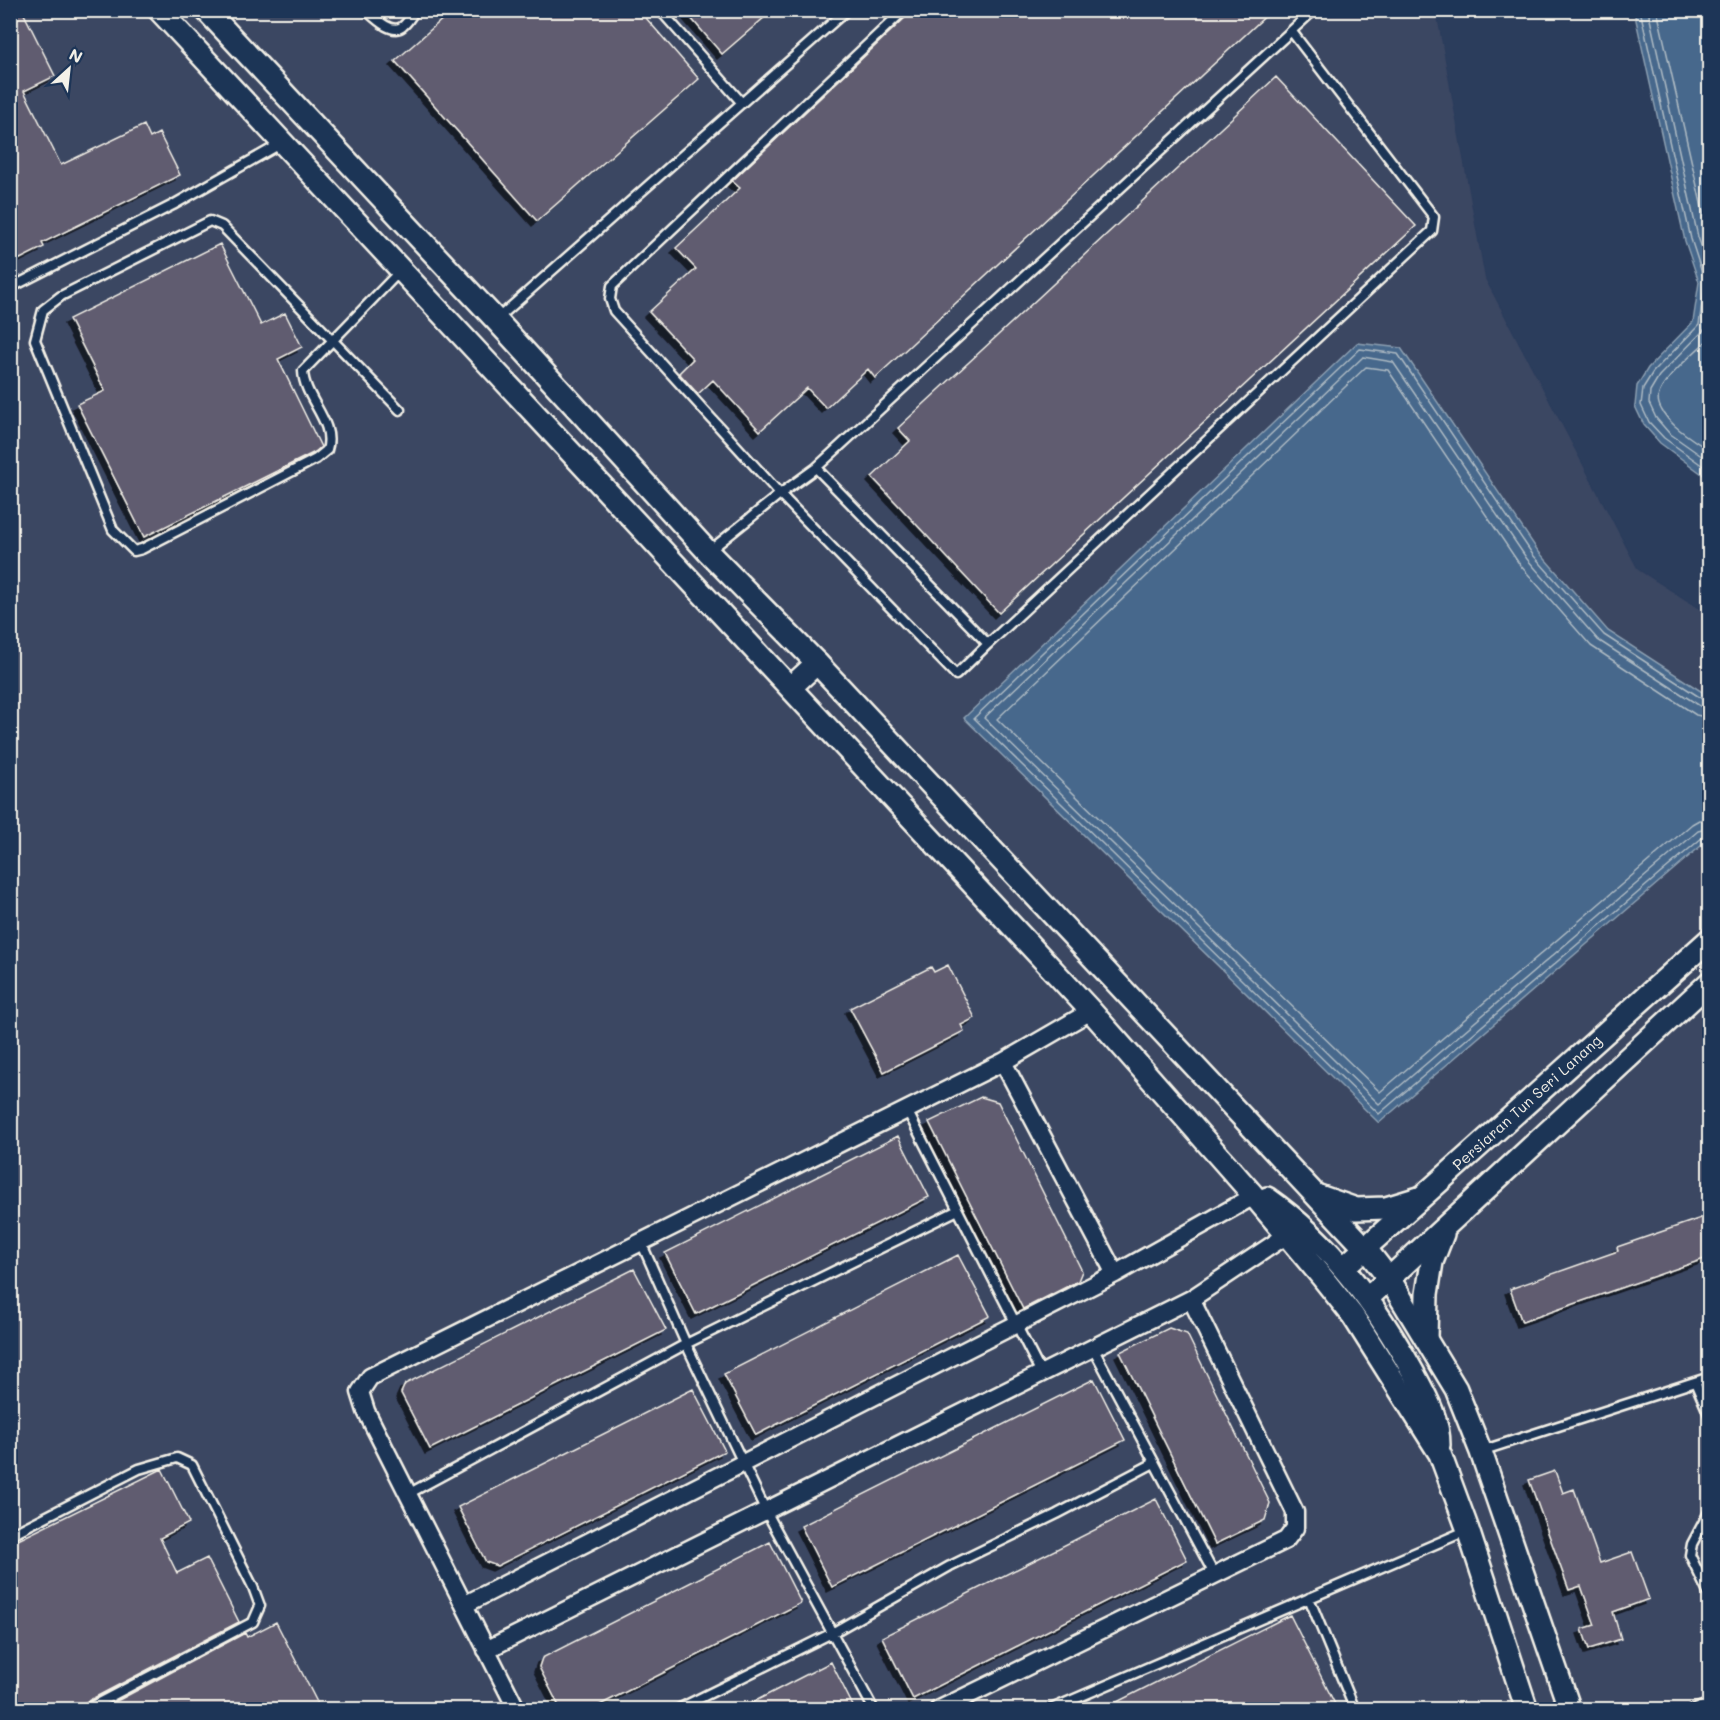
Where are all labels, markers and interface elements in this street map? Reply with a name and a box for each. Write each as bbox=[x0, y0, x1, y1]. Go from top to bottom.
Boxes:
north arrow bbox=[39, 39, 99, 99]
text: N bbox=[66, 43, 86, 67]
street label: Persiaran Tun Seri Lanang bbox=[1448, 1030, 1606, 1174]

